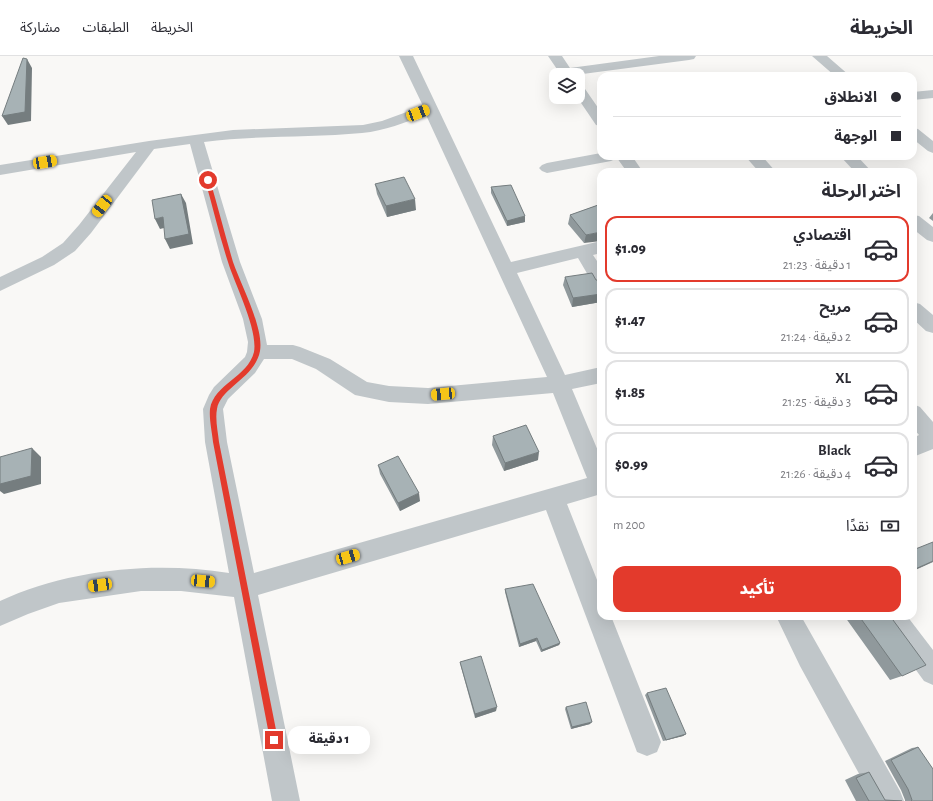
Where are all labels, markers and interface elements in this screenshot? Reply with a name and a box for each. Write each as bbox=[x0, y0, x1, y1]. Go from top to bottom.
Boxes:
text: الخريطة bbox=[850, 19, 913, 38]
text: مشاركة bbox=[20, 21, 60, 35]
text: الطبقات bbox=[82, 21, 129, 35]
text: الخريطة bbox=[151, 21, 193, 35]
map controls bbox=[549, 68, 585, 104]
button: layers bbox=[549, 68, 585, 104]
text: الانطلاق bbox=[825, 90, 877, 105]
car bbox=[405, 103, 431, 123]
text: الوجهة bbox=[834, 129, 877, 144]
car bbox=[32, 154, 58, 170]
route start bbox=[199, 171, 217, 189]
text: اختر الرحلة bbox=[821, 183, 901, 201]
car bbox=[90, 193, 114, 219]
text: اقتصادي bbox=[793, 228, 851, 243]
icon: car bbox=[863, 231, 899, 267]
text: $1.09 bbox=[615, 241, 646, 256]
text: 1 دقيقة · 21:23 bbox=[783, 259, 851, 272]
text: مريح bbox=[819, 300, 851, 315]
icon: car bbox=[863, 303, 899, 339]
text: $1.47 bbox=[615, 313, 645, 328]
text: 2 دقيقة · 21:24 bbox=[781, 331, 851, 344]
text: XL bbox=[835, 371, 851, 386]
icon: car bbox=[863, 375, 899, 411]
text: $1.85 bbox=[615, 385, 645, 400]
car bbox=[431, 387, 455, 401]
text: 3 دقيقة · 21:25 bbox=[782, 396, 851, 409]
text: Black bbox=[818, 443, 851, 458]
icon: car bbox=[863, 447, 899, 483]
text: $0.99 bbox=[615, 457, 648, 472]
text: 4 دقيقة · 21:26 bbox=[780, 468, 851, 481]
icon: cash bbox=[879, 515, 901, 537]
text: 200 m bbox=[613, 519, 645, 532]
text: نقدًا bbox=[846, 519, 869, 534]
car bbox=[335, 548, 361, 566]
button: تأكيد bbox=[613, 566, 901, 612]
car bbox=[191, 574, 215, 588]
car bbox=[87, 577, 113, 593]
callout: 1 دقيقة bbox=[288, 726, 370, 754]
route end bbox=[265, 731, 283, 749]
text: 1 دقيقة bbox=[309, 733, 349, 746]

